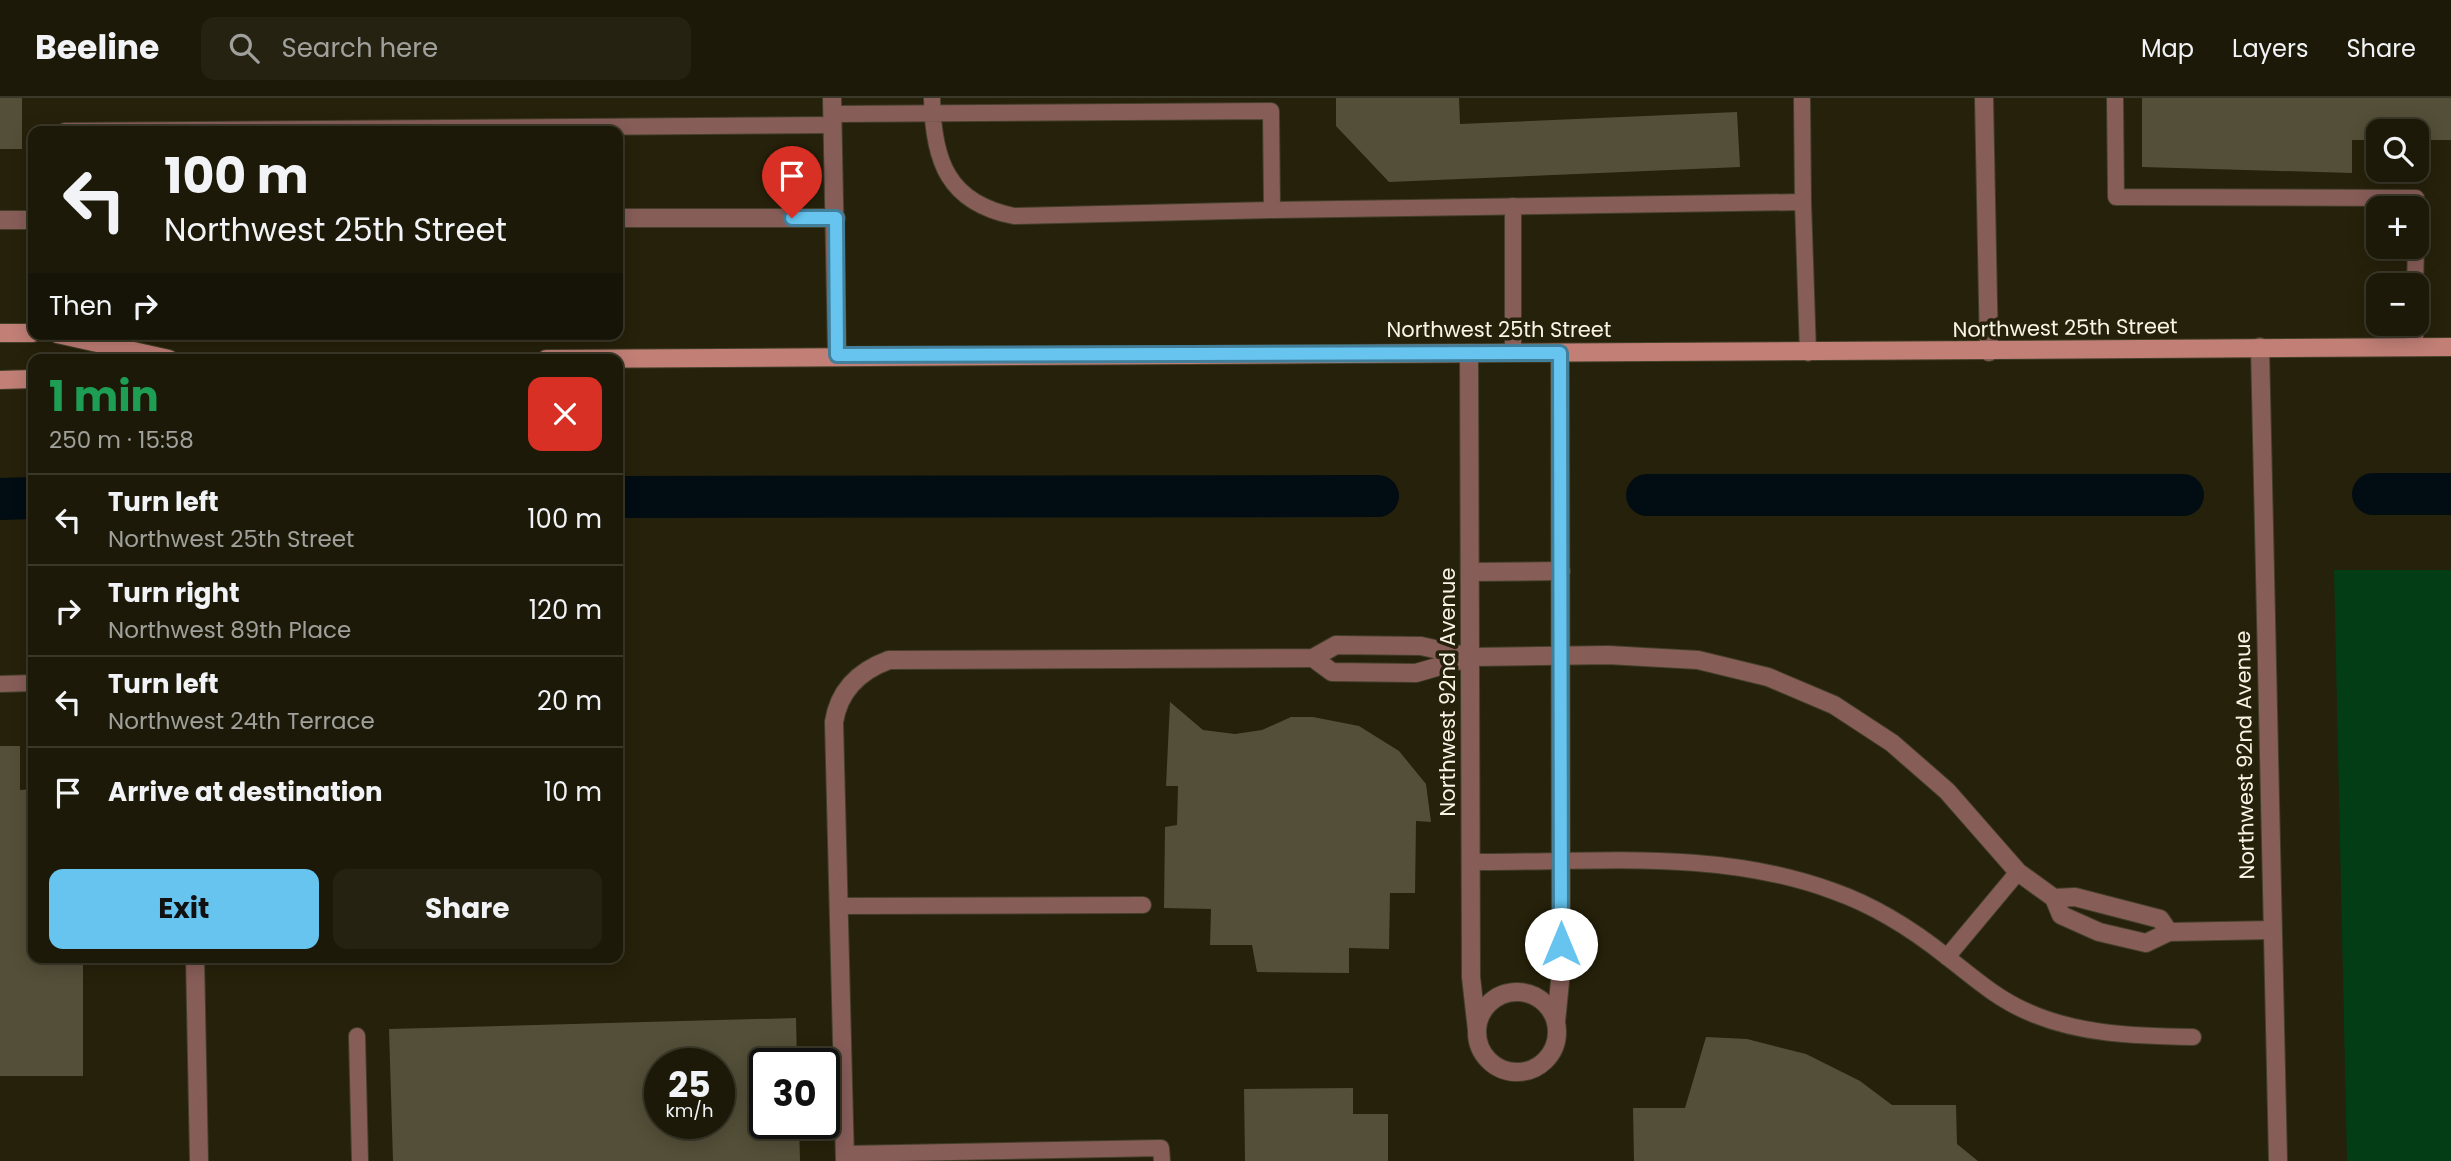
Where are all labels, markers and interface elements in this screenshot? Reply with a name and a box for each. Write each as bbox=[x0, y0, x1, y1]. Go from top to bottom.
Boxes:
search box bbox=[201, 17, 691, 80]
text: Beeline bbox=[35, 24, 159, 71]
icon: search bbox=[225, 29, 263, 67]
text: Search here bbox=[281, 30, 438, 66]
text: Map bbox=[2141, 32, 2194, 65]
text: Layers bbox=[2232, 32, 2308, 65]
text: Share bbox=[2346, 32, 2416, 65]
map controls bbox=[2366, 119, 2429, 336]
button: search bbox=[2366, 119, 2429, 182]
text: 100 m bbox=[164, 142, 309, 210]
pin bbox=[762, 146, 822, 218]
icon: left bbox=[49, 154, 140, 245]
icon: arrive bbox=[773, 157, 811, 195]
button: + bbox=[2366, 196, 2429, 259]
text: Northwest 25th Street bbox=[164, 207, 507, 252]
button: − bbox=[2366, 273, 2429, 336]
icon: right bbox=[126, 287, 164, 325]
text: Then bbox=[49, 288, 112, 324]
street label: Northwest 25th Street bbox=[1952, 311, 2178, 344]
street label: Northwest 25th Street bbox=[1386, 315, 1612, 344]
text: 1 min bbox=[49, 367, 159, 426]
button: close bbox=[528, 377, 602, 451]
text: 250 m · 15:58 bbox=[49, 424, 194, 456]
text: Turn left bbox=[108, 484, 219, 520]
icon: left bbox=[49, 501, 87, 539]
text: 100 m bbox=[527, 501, 602, 537]
text: Northwest 25th Street bbox=[108, 523, 354, 555]
street label: Northwest 92nd Avenue bbox=[1433, 568, 1462, 816]
text: Turn right bbox=[108, 575, 240, 611]
icon: right bbox=[49, 592, 87, 630]
text: 120 m bbox=[529, 592, 602, 628]
text: Northwest 89th Place bbox=[108, 614, 351, 646]
street label: Northwest 92nd Avenue bbox=[2228, 630, 2261, 880]
text: Turn left bbox=[108, 666, 219, 702]
icon: left bbox=[49, 683, 87, 721]
text: 20 m bbox=[537, 683, 602, 719]
text: Northwest 24th Terrace bbox=[108, 705, 375, 737]
icon: arrive bbox=[49, 774, 87, 812]
text: Arrive at destination bbox=[108, 774, 383, 810]
text: 10 m bbox=[544, 774, 602, 810]
button: Exit bbox=[49, 869, 319, 949]
button: Share bbox=[333, 869, 602, 949]
position arrow bbox=[1524, 907, 1598, 981]
speed limit sign: 30 bbox=[749, 1048, 840, 1139]
text: 25 bbox=[668, 1060, 711, 1109]
text: km/h bbox=[666, 1098, 713, 1123]

